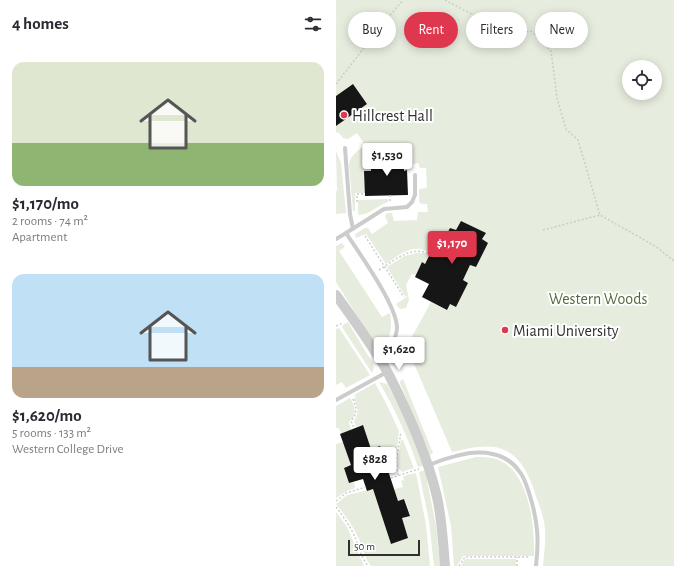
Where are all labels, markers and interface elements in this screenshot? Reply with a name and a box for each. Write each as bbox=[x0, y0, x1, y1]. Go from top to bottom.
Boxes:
chip: Buy bbox=[348, 12, 396, 48]
chip: Rent bbox=[404, 12, 458, 48]
chip: Filters bbox=[466, 12, 527, 48]
chip: New bbox=[535, 12, 588, 48]
icon: filters bbox=[302, 13, 324, 35]
text: 4 homes bbox=[12, 15, 69, 32]
map controls bbox=[622, 60, 662, 100]
button: locate bbox=[622, 60, 662, 100]
icon: home bbox=[132, 88, 204, 160]
place label: Hillcrest Hall bbox=[352, 108, 433, 124]
marker: Hillcrest Hall bbox=[339, 110, 349, 120]
pin: $1,530 bbox=[354, 143, 420, 177]
text: $1,530 bbox=[371, 149, 403, 162]
text: $1,170/mo bbox=[12, 195, 79, 212]
text: 2 rooms · 74 m² bbox=[12, 215, 88, 228]
text: Apartment bbox=[12, 231, 67, 244]
pin: $1,170 bbox=[419, 231, 485, 265]
text: $1,170 bbox=[437, 237, 467, 250]
park label: Western Woods bbox=[549, 291, 647, 307]
icon: home bbox=[132, 300, 204, 372]
place label: Miami University bbox=[513, 323, 619, 340]
marker: Miami University bbox=[500, 325, 510, 335]
pin: $1,620 bbox=[366, 337, 432, 371]
text: $1,620 bbox=[383, 343, 415, 356]
text: $1,620/mo bbox=[12, 407, 82, 424]
text: 5 rooms · 133 m² bbox=[12, 427, 91, 440]
text: Western College Drive bbox=[12, 443, 124, 456]
pin: $828 bbox=[351, 447, 399, 481]
text: $828 bbox=[363, 453, 387, 466]
scale bar bbox=[348, 538, 420, 557]
text: 50 m bbox=[354, 541, 375, 552]

